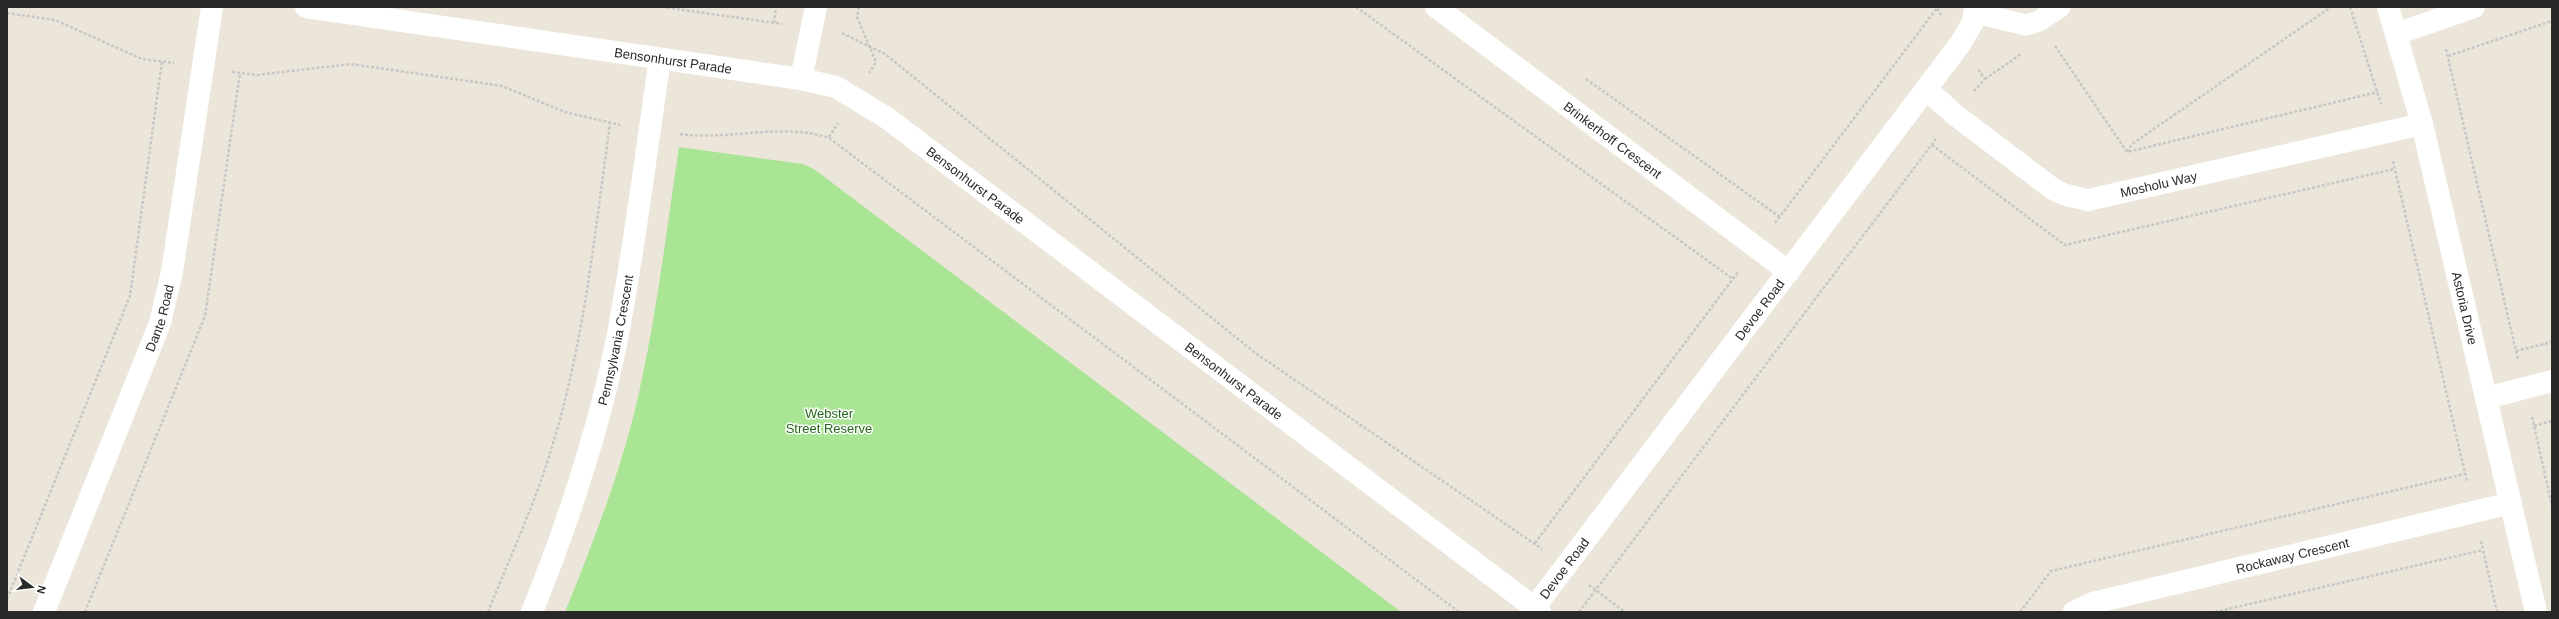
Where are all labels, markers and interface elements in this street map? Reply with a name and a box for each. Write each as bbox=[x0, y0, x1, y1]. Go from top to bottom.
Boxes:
street label: Bensonhurst Parade bbox=[613, 45, 733, 77]
street label: Brinkerhoff Crescent bbox=[1561, 99, 1665, 182]
street label: Bensonhurst Parade bbox=[924, 144, 1027, 227]
street label: Mosholu Way bbox=[2119, 168, 2199, 200]
street label: Astoria Drive bbox=[2449, 270, 2480, 346]
street label: Pennsylvania Crescent bbox=[595, 273, 636, 407]
street label: Devoe Road bbox=[1732, 276, 1788, 343]
street label: Dante Road bbox=[142, 283, 177, 354]
street label: Bensonhurst Parade bbox=[1182, 339, 1286, 423]
park label: Webster Street Reserve bbox=[786, 406, 872, 436]
street label: Devoe Road bbox=[1537, 535, 1592, 602]
street label: Rockaway Crescent bbox=[2234, 535, 2351, 577]
north arrow bbox=[12, 567, 52, 607]
text: N bbox=[35, 584, 48, 595]

